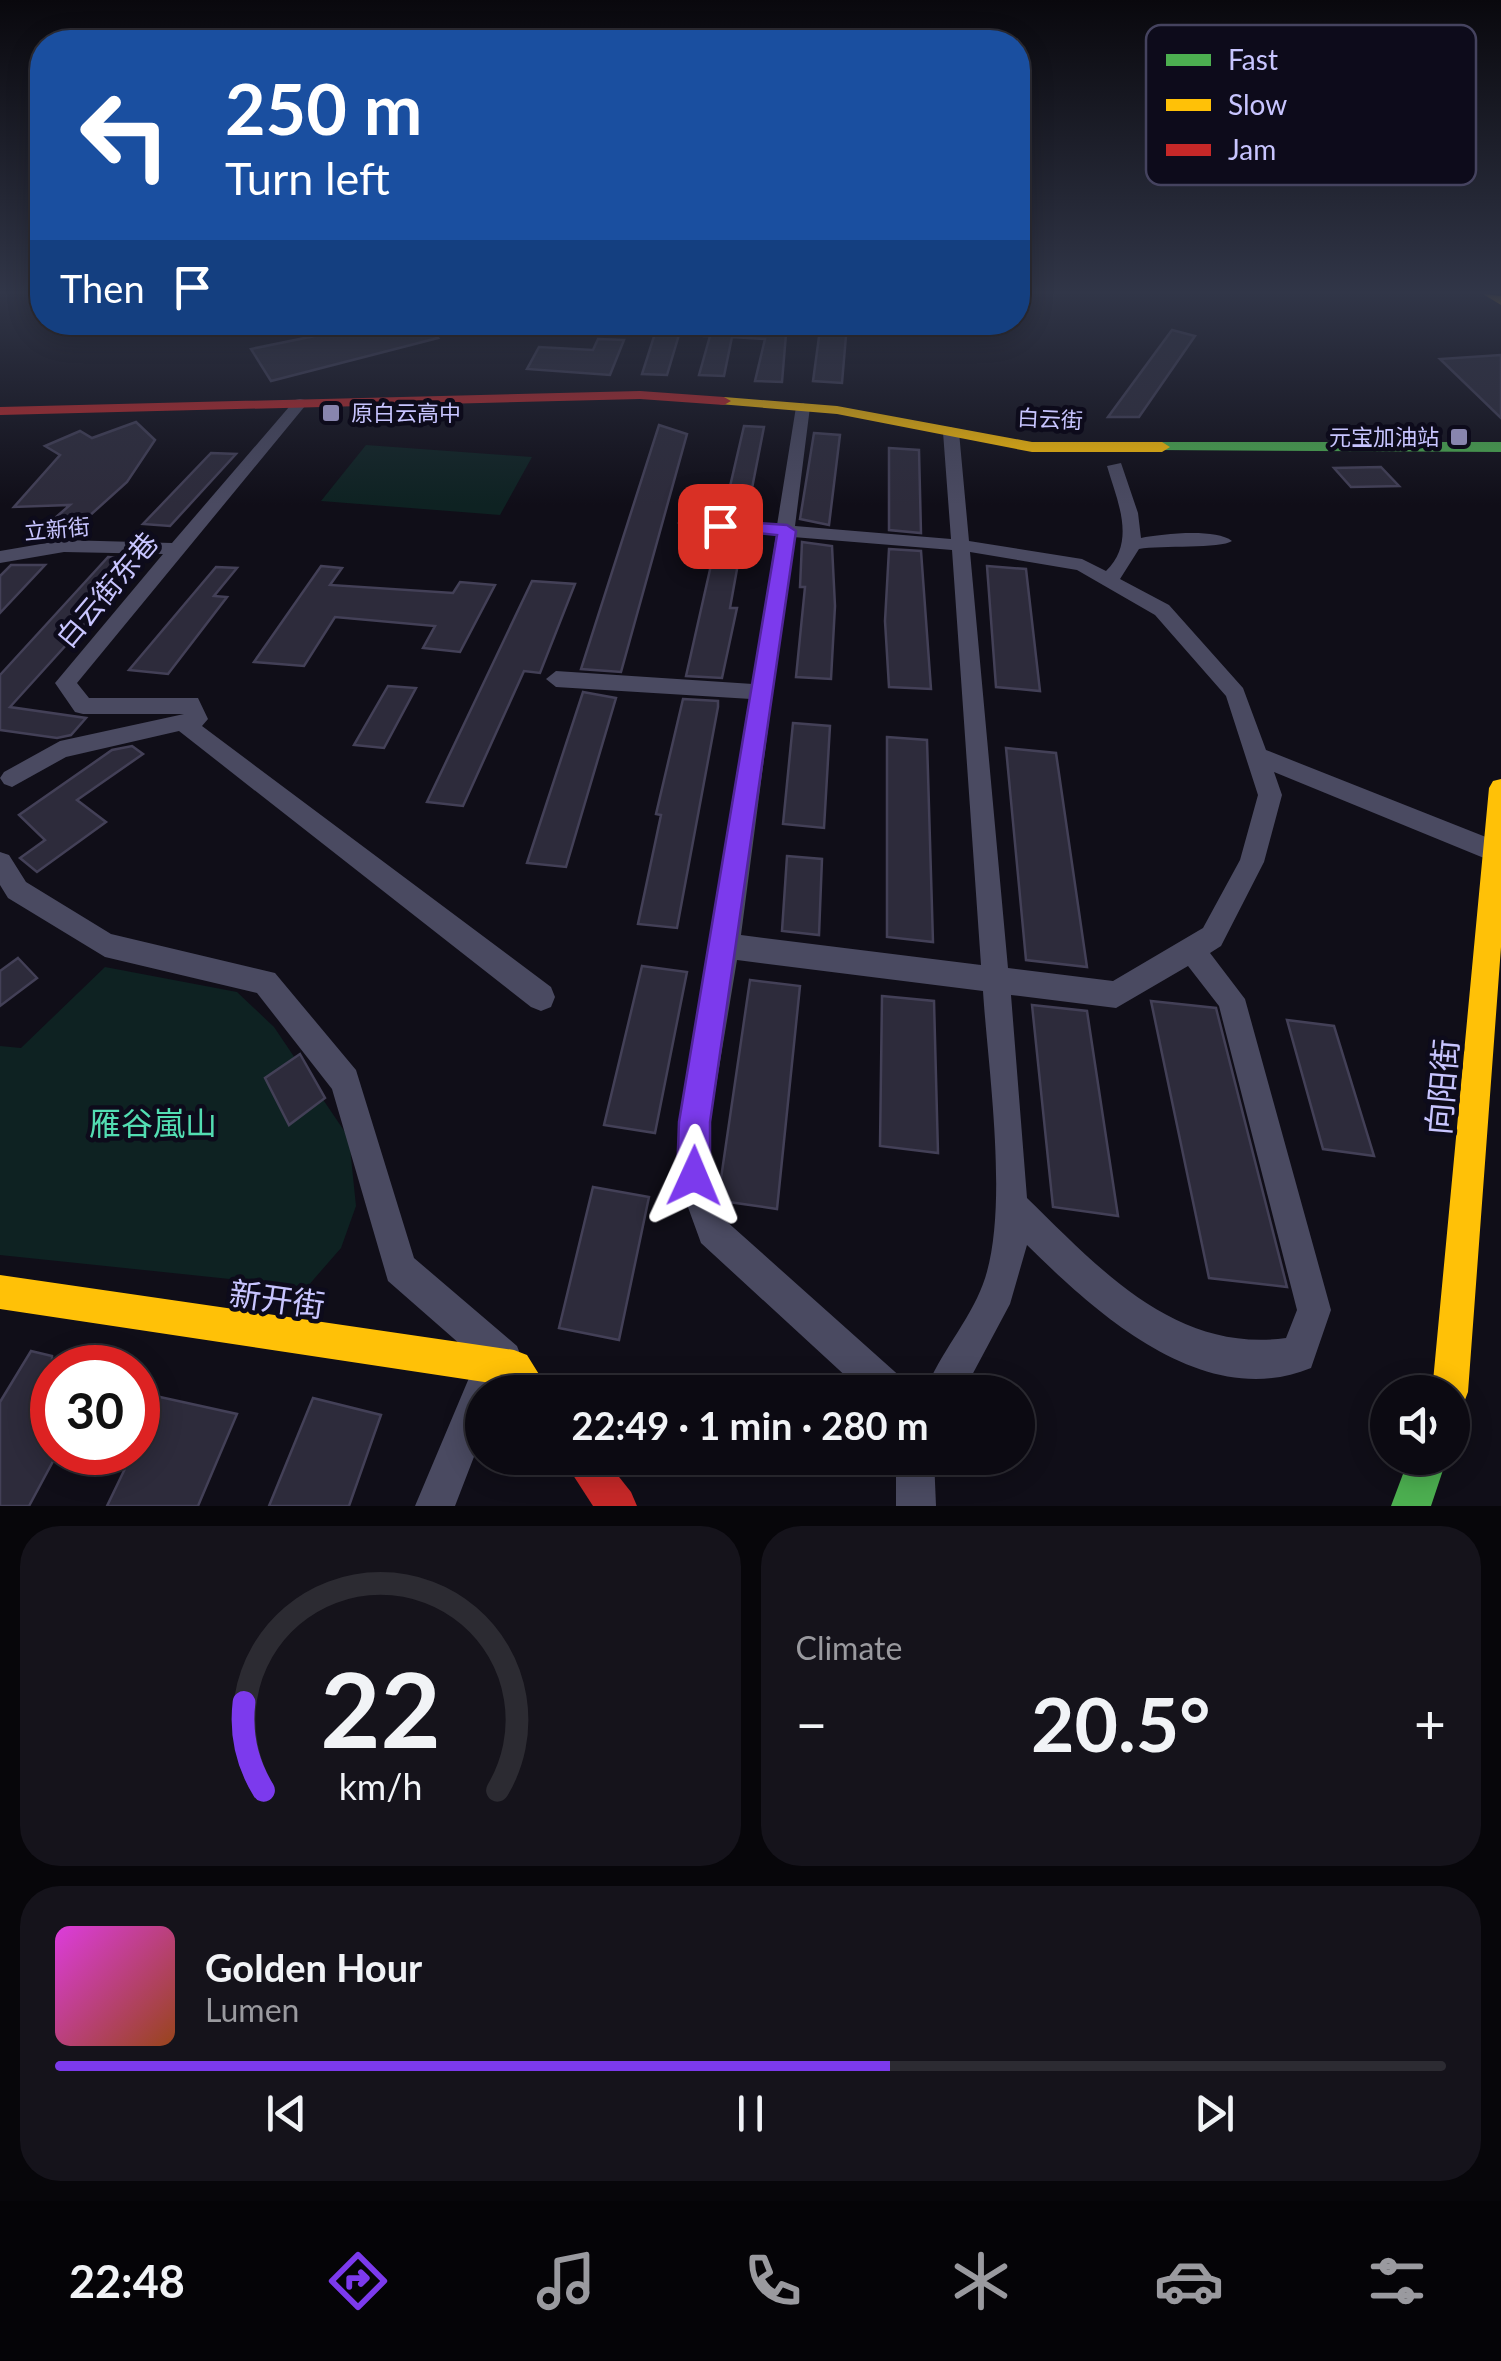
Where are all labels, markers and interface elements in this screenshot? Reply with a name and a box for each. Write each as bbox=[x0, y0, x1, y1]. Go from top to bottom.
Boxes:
legend bbox=[1146, 25, 1476, 185]
text: Fast bbox=[1228, 42, 1278, 76]
text: 250 m bbox=[225, 66, 422, 150]
icon: left bbox=[60, 70, 190, 200]
text: Slow bbox=[1228, 87, 1287, 121]
text: Jam bbox=[1228, 132, 1276, 166]
text: Turn left bbox=[225, 151, 390, 205]
icon: arrive bbox=[165, 260, 220, 315]
text: Then bbox=[60, 265, 145, 311]
place label: 原白云高中 bbox=[351, 399, 461, 426]
marker: 原白云高中 bbox=[320, 402, 342, 424]
street label: 白云街 bbox=[1016, 403, 1084, 434]
place label: 元宝加油站 bbox=[1329, 423, 1439, 450]
marker: 元宝加油站 bbox=[1448, 426, 1470, 448]
pin bbox=[678, 484, 763, 569]
icon: arrive bbox=[693, 499, 748, 554]
street label: 立新街 bbox=[23, 512, 91, 545]
street label: 白云街东巷 bbox=[48, 525, 164, 654]
street label: 向阳街 bbox=[1418, 1037, 1465, 1136]
park label: 雁谷嵐山 bbox=[89, 1103, 217, 1142]
position arrow bbox=[642, 1124, 746, 1228]
street label: 新开街 bbox=[227, 1273, 327, 1325]
speed limit sign: 30 bbox=[30, 1345, 160, 1475]
map controls bbox=[1370, 1375, 1470, 1475]
button: sound bbox=[1370, 1375, 1470, 1475]
text: 22:49 · 1 min · 280 m bbox=[571, 1402, 929, 1448]
text: Climate bbox=[796, 1628, 902, 1667]
text: 22 bbox=[320, 1645, 441, 1770]
text: 20.5° bbox=[1031, 1678, 1210, 1768]
text: − bbox=[796, 1690, 827, 1756]
text: + bbox=[1414, 1690, 1446, 1756]
text: km/h bbox=[338, 1765, 422, 1808]
text: Golden Hour bbox=[205, 1944, 422, 1990]
text: Lumen bbox=[205, 1990, 299, 2029]
icon: previous bbox=[259, 2086, 314, 2141]
icon: pause bbox=[723, 2086, 778, 2141]
icon: next bbox=[1187, 2086, 1242, 2141]
icon: directions bbox=[323, 2246, 393, 2316]
icon: music bbox=[531, 2246, 601, 2316]
icon: phone bbox=[738, 2246, 808, 2316]
icon: climate bbox=[946, 2246, 1016, 2316]
icon: car bbox=[1154, 2246, 1224, 2316]
icon: filters bbox=[1362, 2246, 1432, 2316]
text: 22:48 bbox=[69, 2254, 185, 2308]

